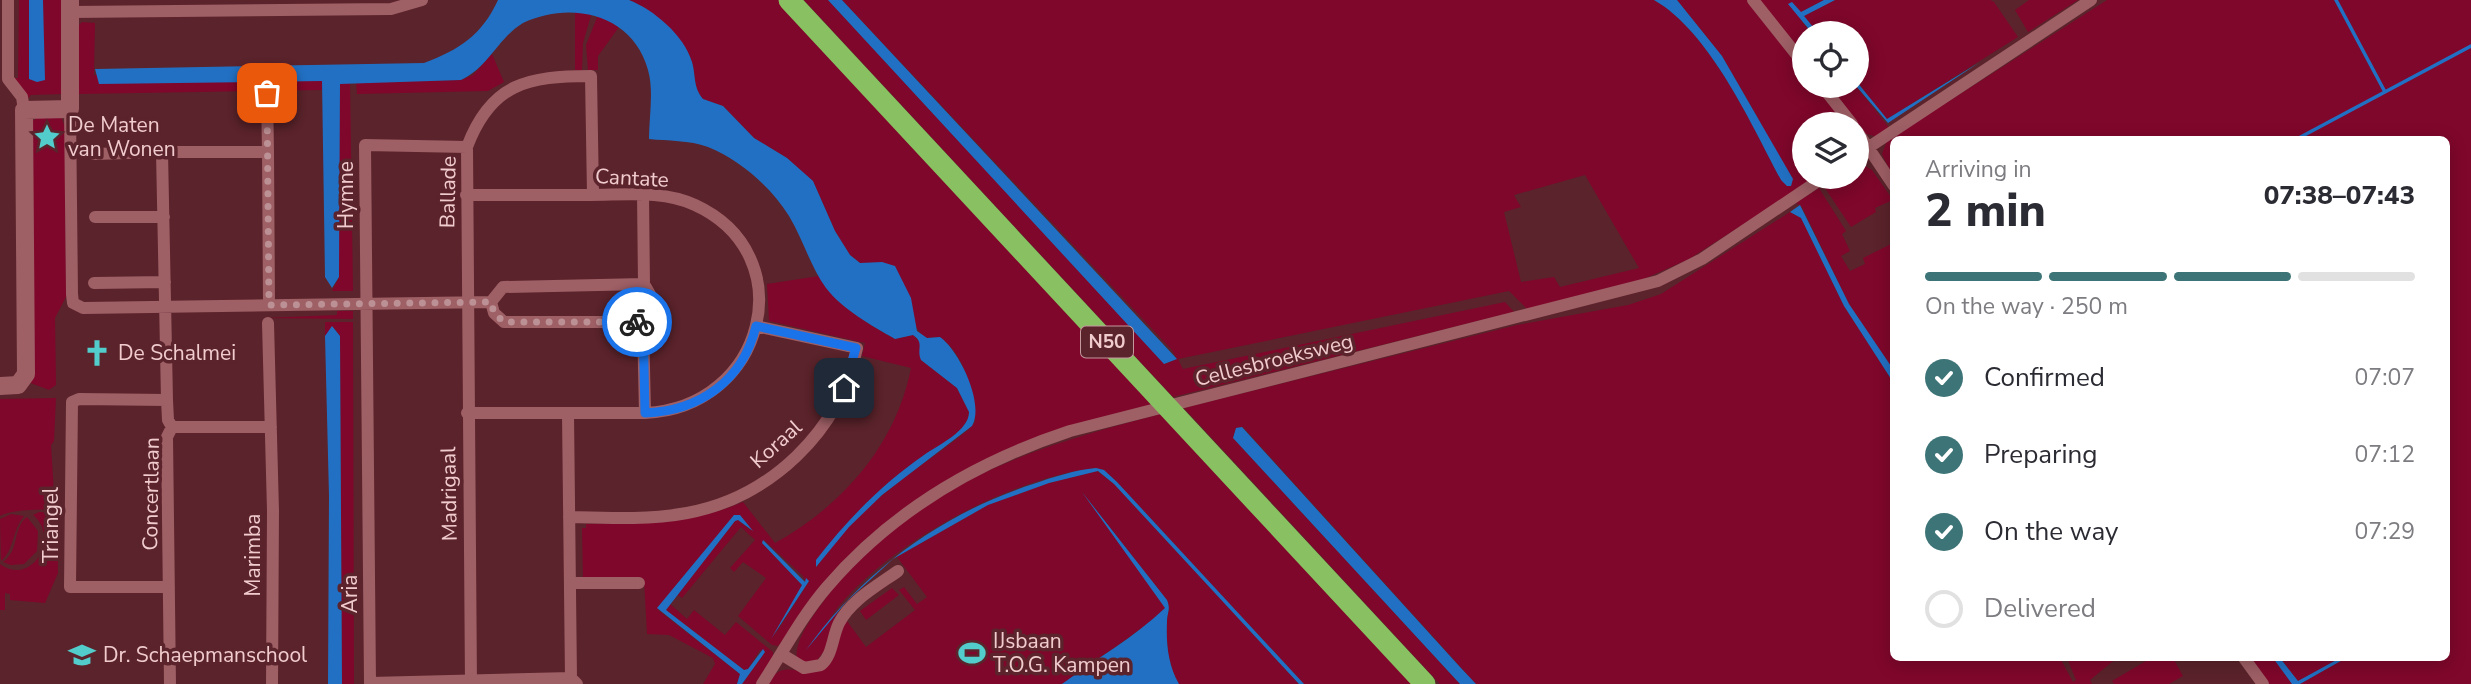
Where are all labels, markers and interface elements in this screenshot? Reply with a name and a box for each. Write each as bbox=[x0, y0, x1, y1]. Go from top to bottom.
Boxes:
map controls bbox=[1792, 21, 1869, 189]
button: locate bbox=[1792, 21, 1869, 98]
pin bbox=[237, 63, 297, 123]
icon: bag bbox=[248, 74, 286, 112]
place label: De Maten van Wonen bbox=[68, 111, 176, 163]
button: layers bbox=[1792, 112, 1869, 189]
place icon: De Maten van Wonen bbox=[32, 122, 62, 152]
text: Arriving in bbox=[1925, 154, 2032, 185]
street label: Ballade bbox=[433, 156, 463, 228]
street label: Hymne bbox=[332, 161, 360, 229]
street label: Cantate bbox=[594, 162, 670, 194]
text: 07:38–07:43 bbox=[2264, 178, 2415, 213]
text: 2 min bbox=[1925, 179, 2046, 242]
courier bbox=[602, 287, 672, 357]
text: On the way · 250 m bbox=[1925, 291, 2128, 322]
icon: bike bbox=[618, 303, 656, 341]
road number: N50 bbox=[1081, 326, 1133, 358]
street label: Cellesbroeksweg bbox=[1192, 327, 1356, 393]
church icon: De Schalmei bbox=[82, 338, 112, 368]
place label: De Schalmei bbox=[118, 339, 236, 367]
pin bbox=[814, 358, 874, 418]
icon: check bbox=[1925, 359, 1963, 397]
text: Confirmed bbox=[1984, 360, 2105, 395]
text: 07:07 bbox=[2355, 362, 2415, 393]
icon: home bbox=[825, 369, 863, 407]
street label: Koraal bbox=[744, 413, 808, 475]
icon: check bbox=[1925, 436, 1963, 474]
street label: Concertlaan bbox=[136, 437, 166, 551]
text: Preparing bbox=[1984, 437, 2097, 472]
text: 07:12 bbox=[2355, 439, 2415, 470]
street label: Madrigaal bbox=[434, 446, 464, 541]
street label: Triangel bbox=[37, 486, 65, 563]
icon: check bbox=[1925, 513, 1963, 551]
street label: Marimba bbox=[239, 514, 267, 596]
text: On the way bbox=[1984, 514, 2118, 549]
text: 07:29 bbox=[2355, 516, 2415, 547]
street label: Aria bbox=[336, 575, 364, 613]
text: Delivered bbox=[1984, 591, 2096, 626]
place label: IJsbaan T.O.G. Kampen bbox=[993, 627, 1131, 679]
sports icon: IJsbaan T.O.G. Kampen bbox=[957, 638, 987, 668]
school or university icon: Dr. Schaepmanschool bbox=[67, 640, 97, 670]
place label: Dr. Schaepmanschool bbox=[103, 641, 308, 669]

